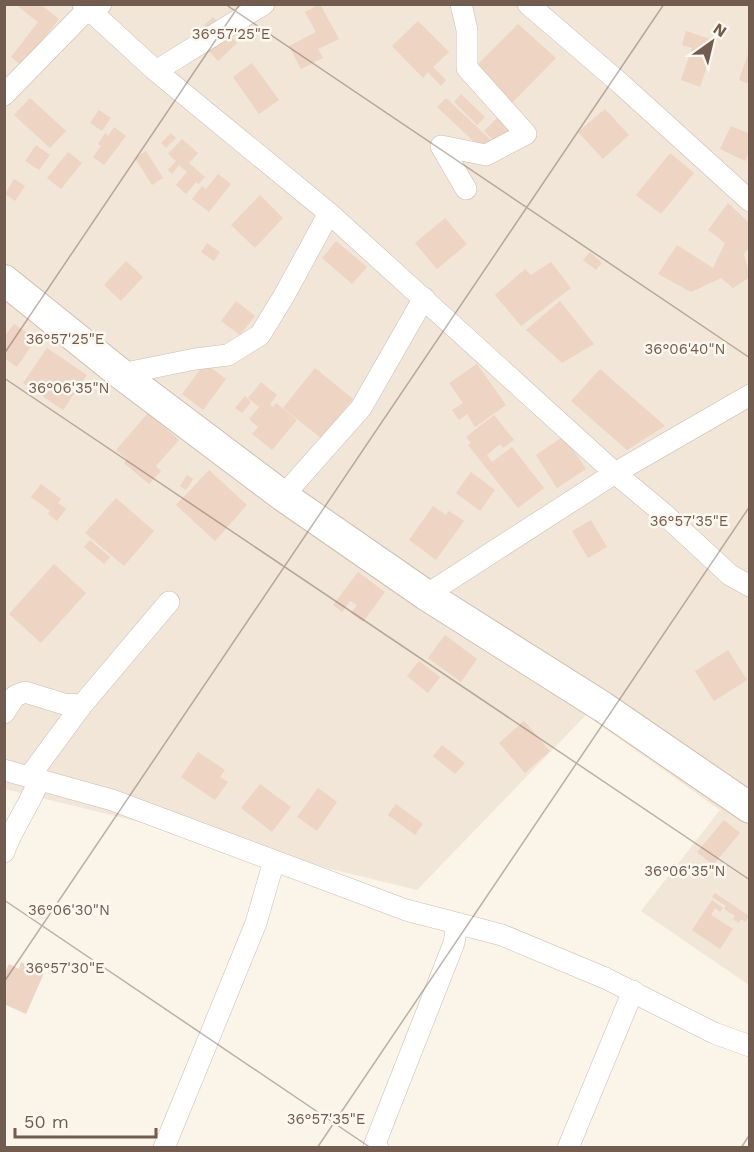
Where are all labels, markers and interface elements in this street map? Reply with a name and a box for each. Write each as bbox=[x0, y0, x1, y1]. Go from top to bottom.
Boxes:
north arrow bbox=[682, 12, 742, 72]
text: N bbox=[710, 19, 730, 41]
text: 36°57'25"E bbox=[192, 25, 270, 43]
text: 36°57'25"E bbox=[26, 330, 104, 348]
text: 36°06'40"N bbox=[645, 340, 725, 358]
text: 36°06'35"N bbox=[28, 379, 110, 397]
text: 36°57'35"E bbox=[650, 512, 728, 530]
text: 36°06'35"N bbox=[644, 862, 726, 880]
text: 36°06'30"N bbox=[28, 901, 110, 919]
text: 36°57'30"E bbox=[25, 959, 105, 977]
scale bar bbox=[15, 1101, 156, 1139]
text: 36°57'35"E bbox=[287, 1110, 365, 1128]
text: 50 m bbox=[24, 1111, 69, 1132]

